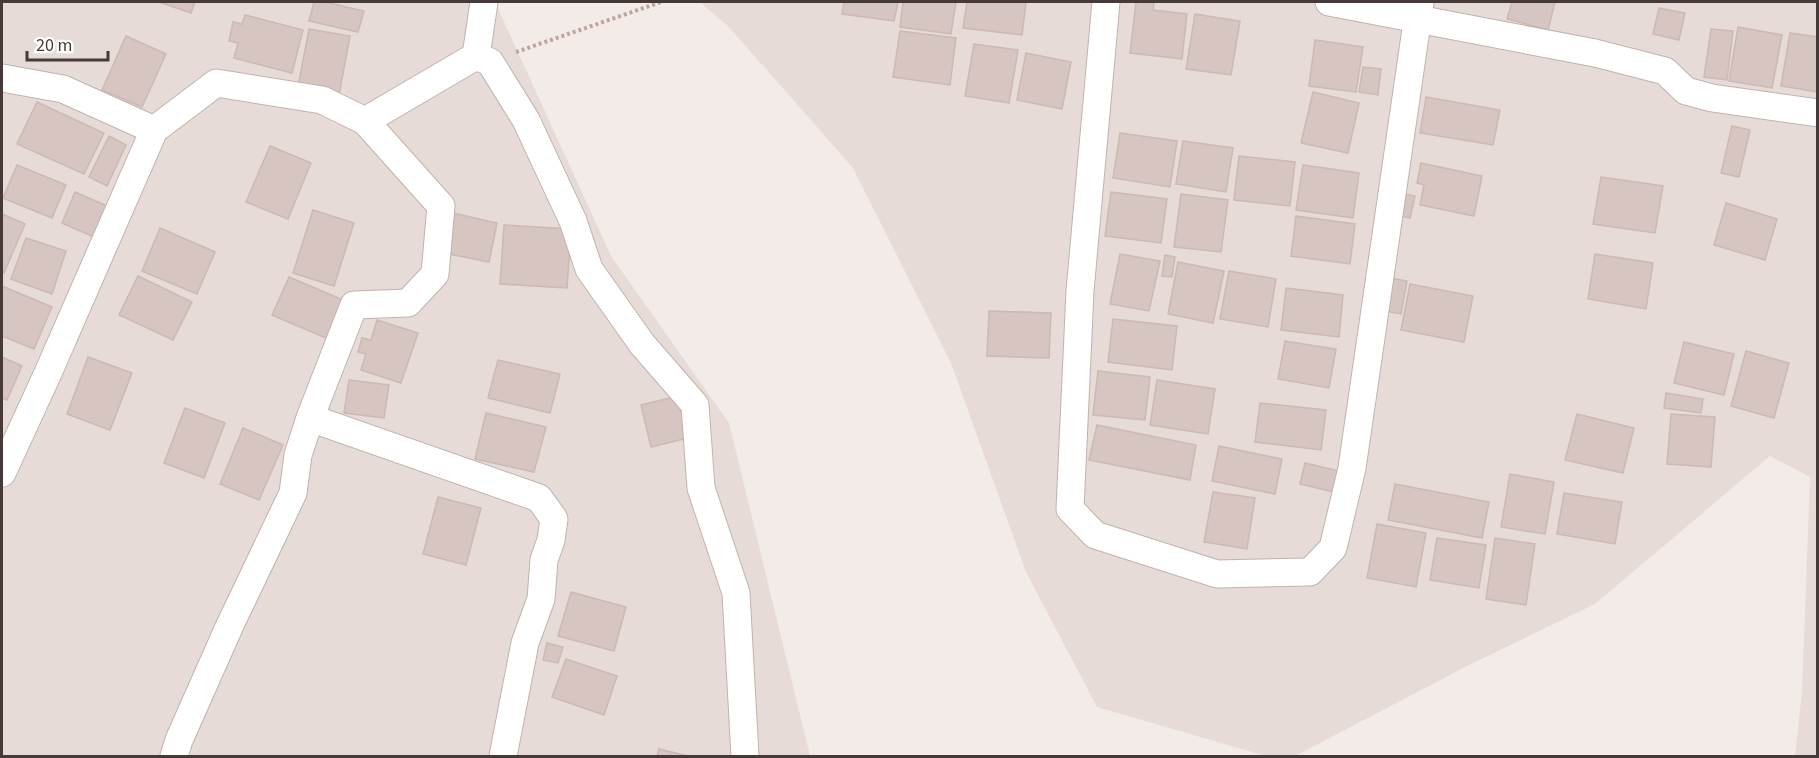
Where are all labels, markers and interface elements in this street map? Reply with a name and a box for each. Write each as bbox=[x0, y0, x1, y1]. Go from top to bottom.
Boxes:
scale bar bbox=[27, 24, 108, 62]
text: 20 m bbox=[36, 33, 72, 58]

